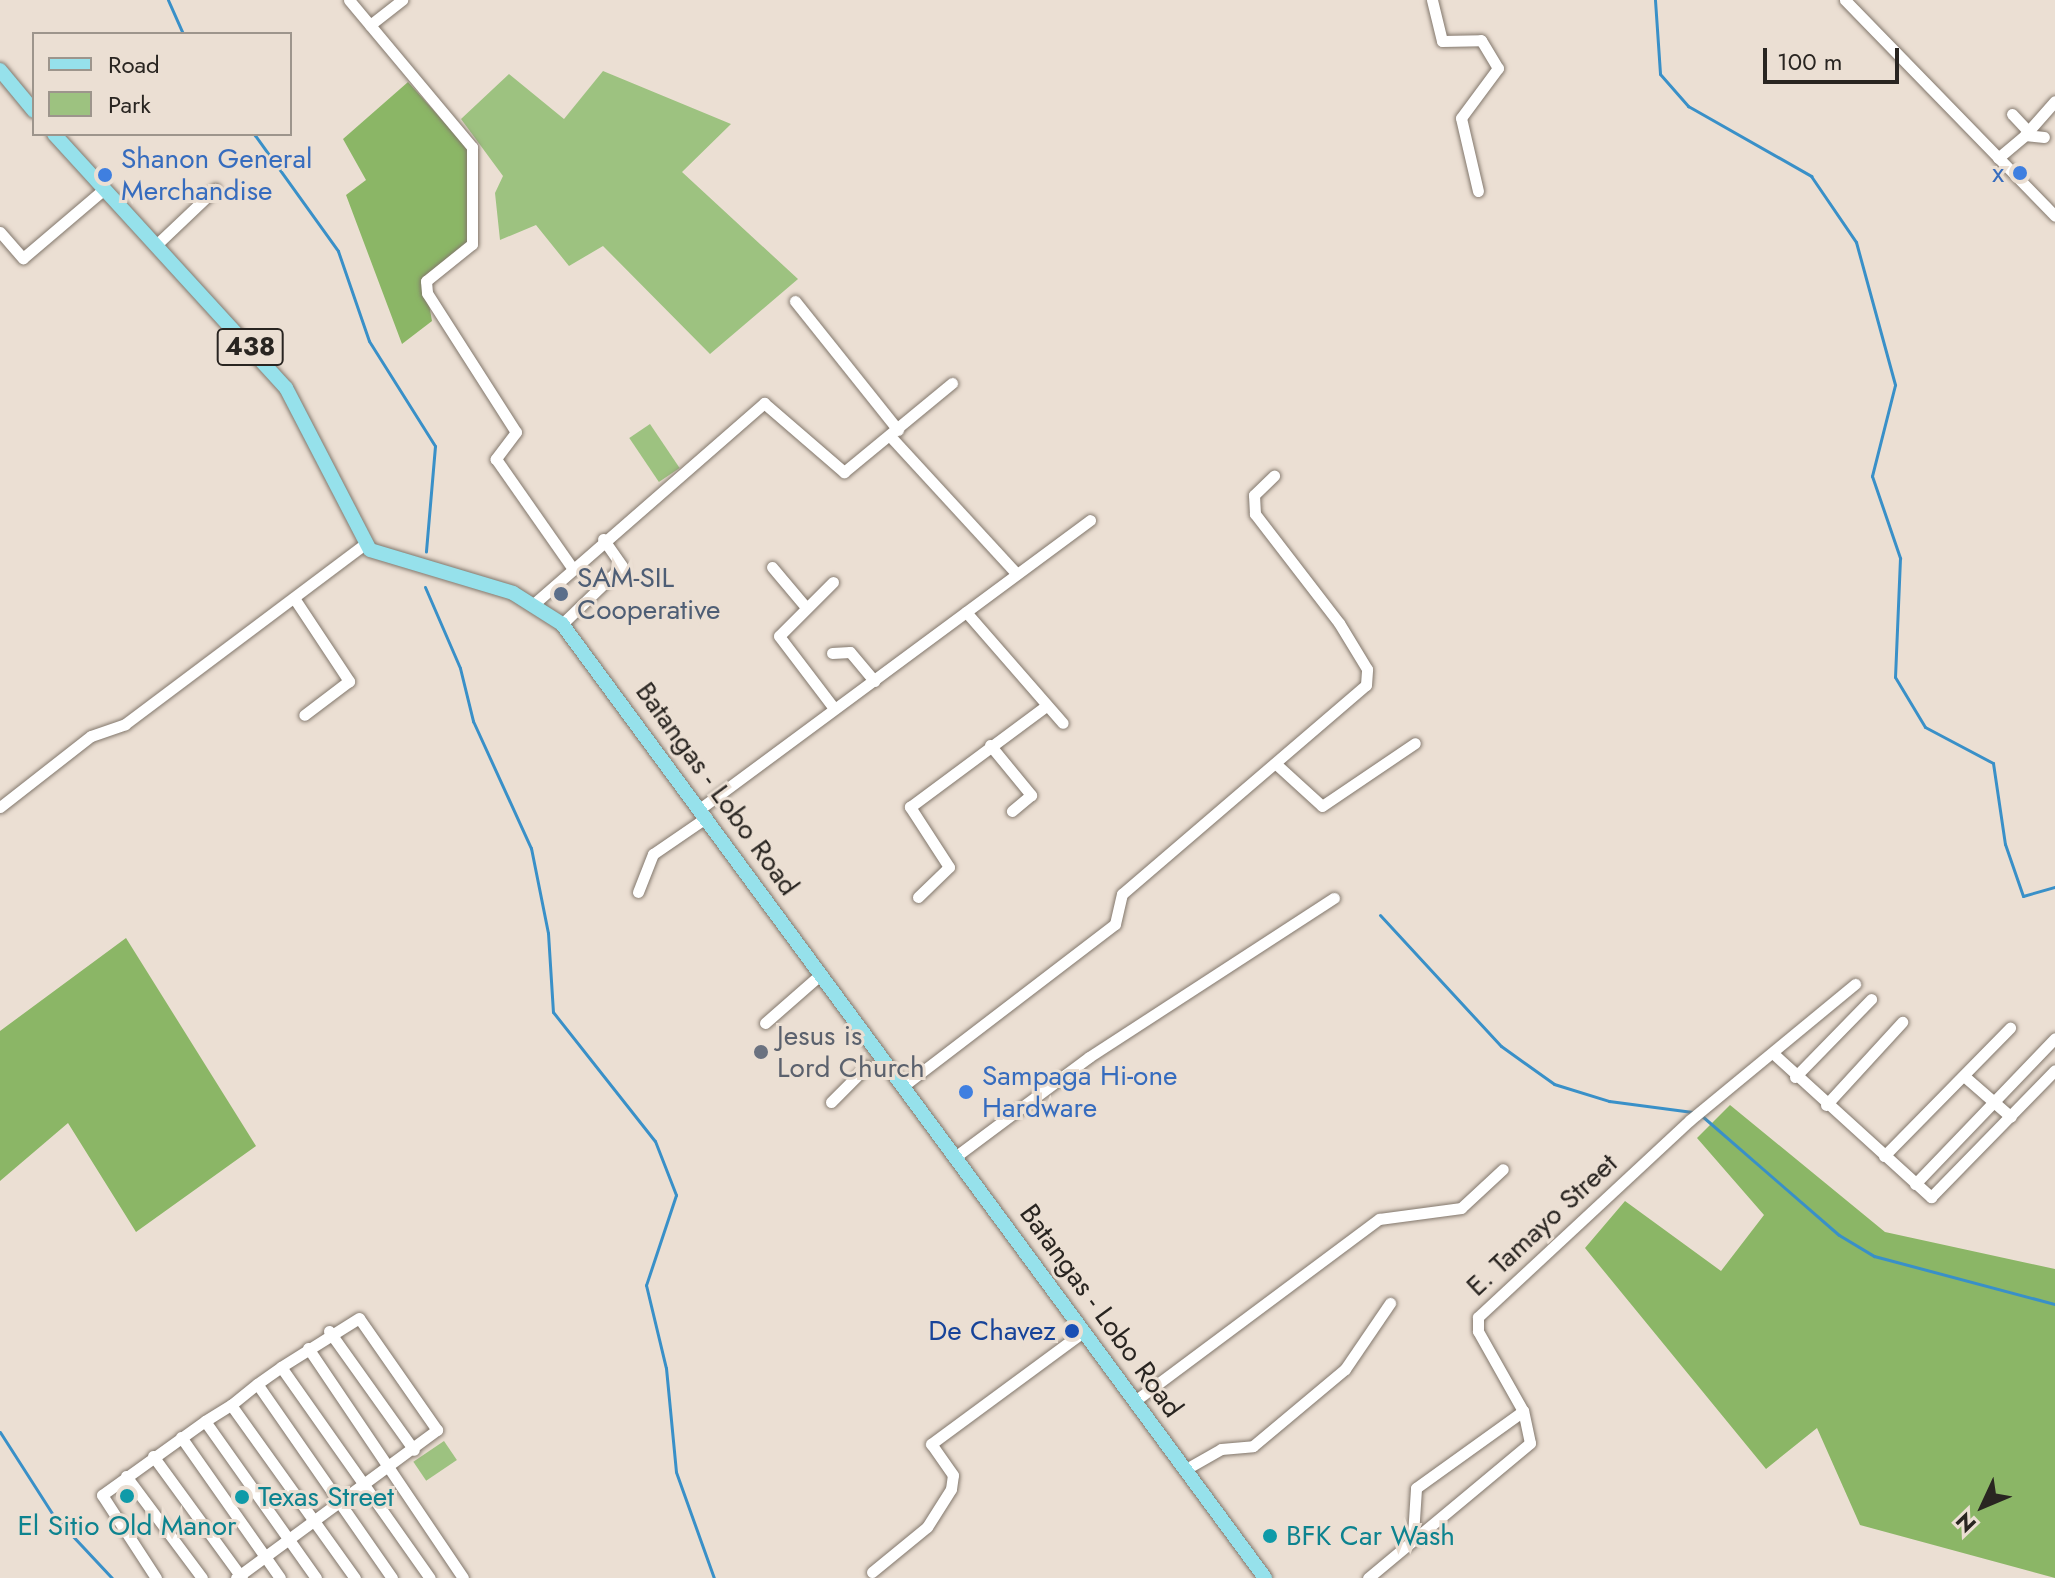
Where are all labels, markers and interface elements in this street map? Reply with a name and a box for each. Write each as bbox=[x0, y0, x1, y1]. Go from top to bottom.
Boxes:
legend bbox=[32, 32, 292, 136]
scale bar bbox=[1767, 32, 1903, 82]
text: 100 m bbox=[1777, 44, 1843, 79]
text: Road bbox=[108, 47, 160, 82]
text: Park bbox=[108, 87, 151, 122]
place label: Shanon General Merchandise bbox=[121, 142, 312, 208]
place label: x bbox=[1992, 156, 2004, 190]
marker: x bbox=[2011, 164, 2029, 182]
marker: Shanon General Merchandise bbox=[96, 166, 114, 184]
road number: 438 bbox=[216, 325, 284, 369]
place label: SAM-SIL Cooperative bbox=[577, 561, 721, 627]
marker: SAM-SIL Cooperative bbox=[552, 585, 570, 603]
street label: Batangas - Lobo Road bbox=[628, 676, 806, 902]
place label: Jesus is Lord Church bbox=[777, 1019, 925, 1085]
marker: Jesus is Lord Church bbox=[752, 1043, 770, 1061]
place label: Sampaga Hi-one Hardware bbox=[982, 1059, 1177, 1125]
marker: Sampaga Hi-one Hardware bbox=[957, 1083, 975, 1101]
street label: E. Tamayo Street bbox=[1460, 1147, 1624, 1303]
street label: Batangas - Lobo Road bbox=[1012, 1198, 1190, 1424]
place label: De Chavez bbox=[928, 1314, 1056, 1348]
marker: De Chavez bbox=[1063, 1322, 1081, 1340]
north arrow bbox=[1943, 1466, 2023, 1546]
place label: Texas Street bbox=[258, 1480, 394, 1514]
marker: El Sitio Old Manor bbox=[118, 1487, 136, 1505]
marker: Texas Street bbox=[233, 1488, 251, 1506]
text: N bbox=[1948, 1505, 1983, 1540]
place label: El Sitio Old Manor bbox=[17, 1509, 237, 1543]
place label: BFK Car Wash bbox=[1286, 1519, 1455, 1553]
marker: BFK Car Wash bbox=[1261, 1527, 1279, 1545]

